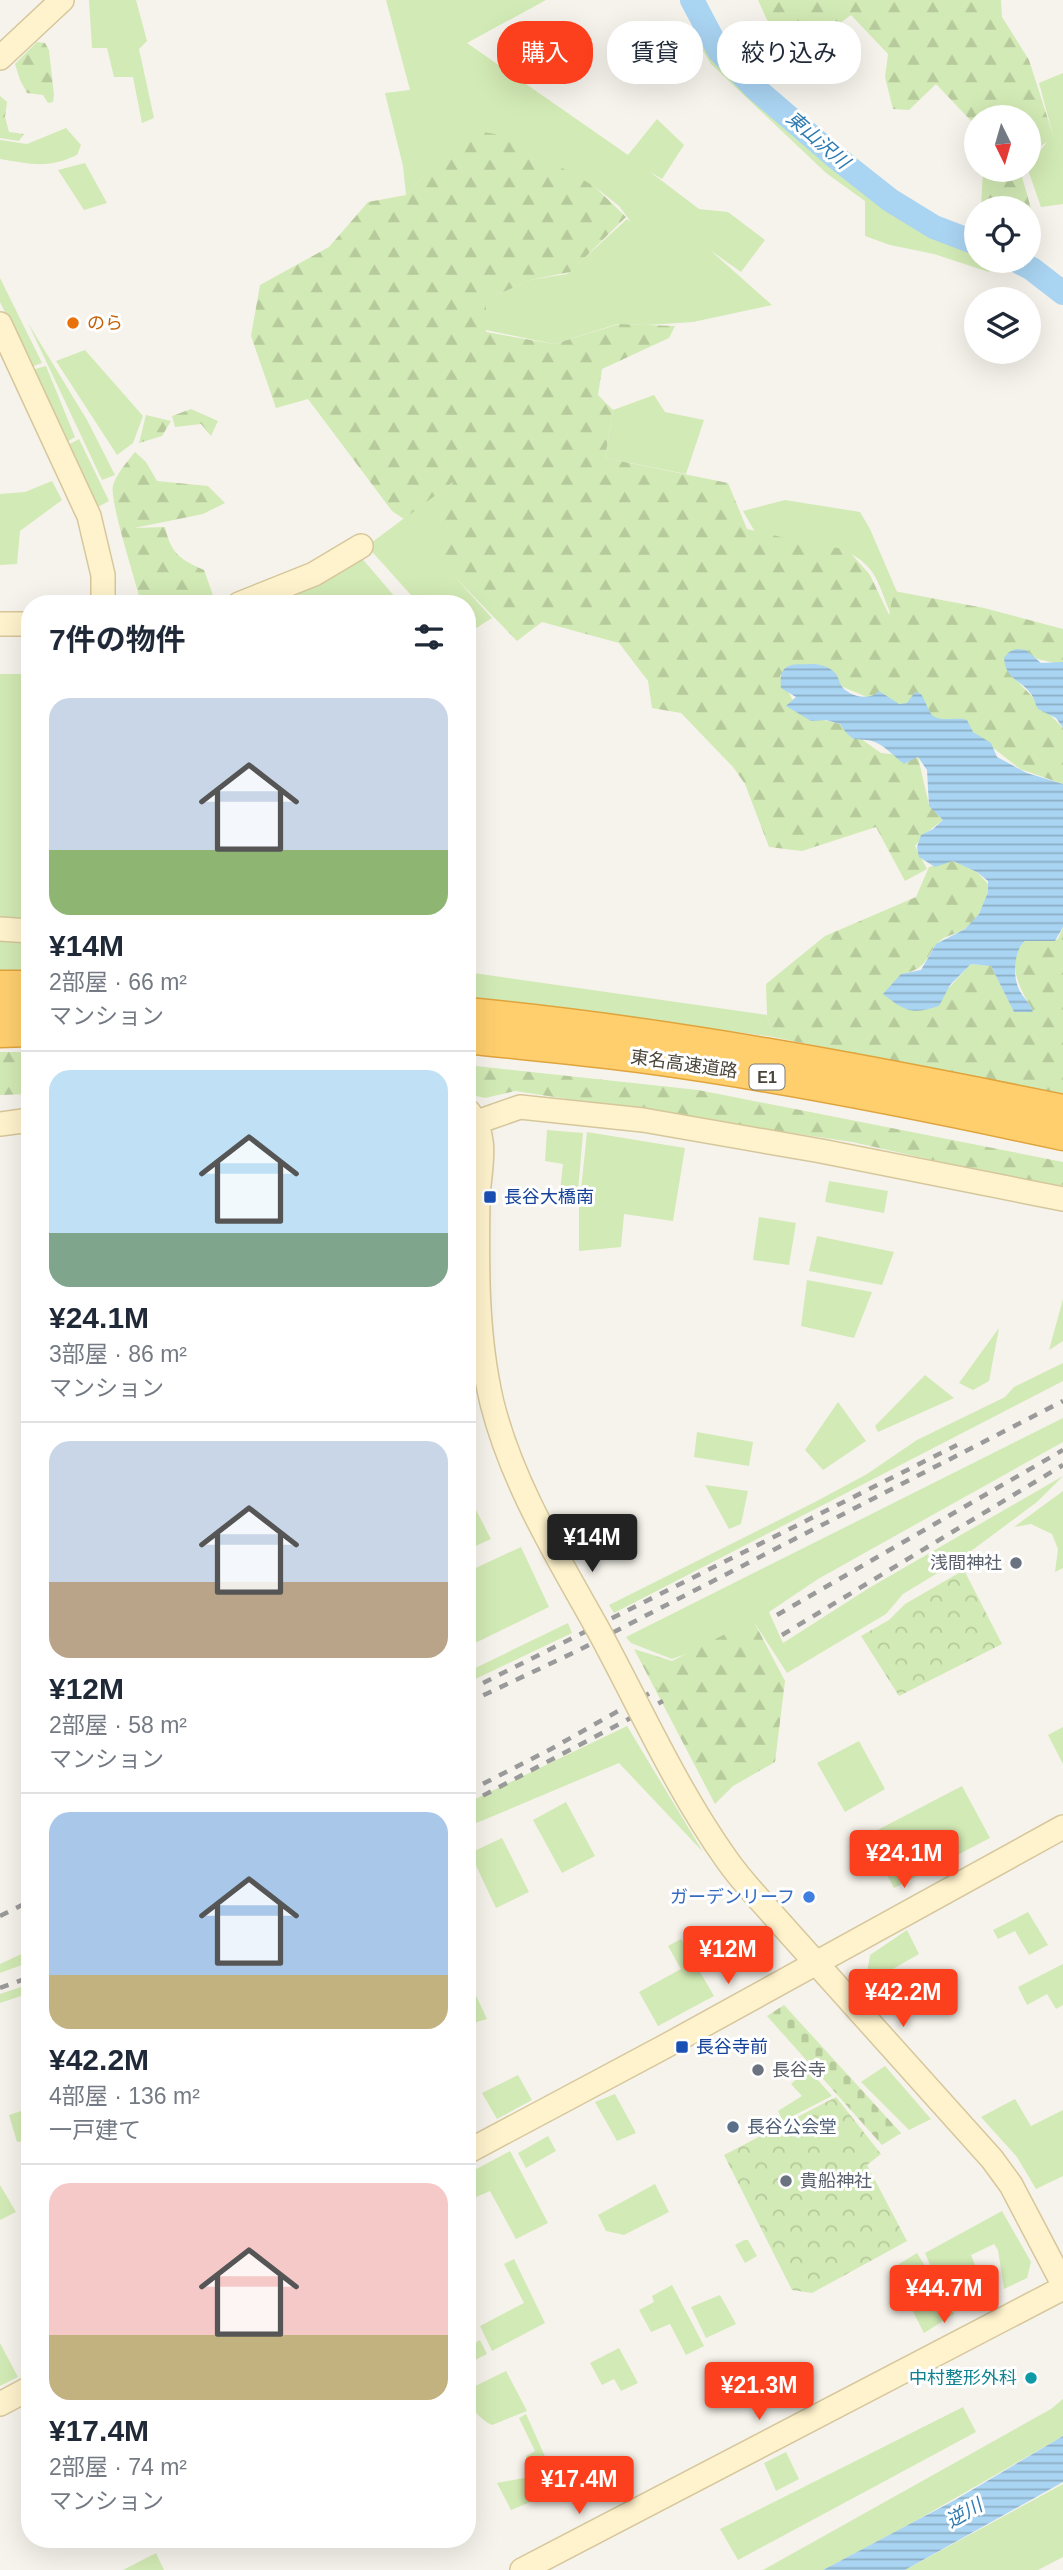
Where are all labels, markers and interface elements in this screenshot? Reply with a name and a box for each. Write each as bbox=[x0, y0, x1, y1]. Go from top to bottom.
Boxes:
chip: 購入 bbox=[497, 21, 593, 84]
chip: 賃貸 bbox=[607, 21, 703, 84]
chip: 絞り込み bbox=[717, 21, 861, 84]
north arrow bbox=[964, 105, 1041, 182]
map controls bbox=[964, 105, 1041, 364]
water label: 東山沢川 bbox=[782, 107, 855, 174]
button: locate bbox=[964, 196, 1041, 273]
button: layers bbox=[964, 287, 1041, 364]
place label: のら bbox=[87, 313, 123, 333]
marker: のら bbox=[65, 315, 81, 331]
icon: filters bbox=[410, 618, 448, 656]
text: 7件の物件 bbox=[49, 623, 186, 656]
icon: home bbox=[186, 744, 312, 870]
text: ¥14M bbox=[49, 929, 124, 962]
text: 2部屋 · 66 m² bbox=[49, 969, 187, 995]
text: マンション bbox=[49, 1003, 164, 1029]
street label: 東名高速道路 bbox=[629, 1047, 739, 1081]
road number: E1 bbox=[750, 1064, 784, 1090]
icon: home bbox=[186, 1116, 312, 1242]
place label: 長谷大橋南 bbox=[504, 1187, 594, 1207]
marker: 長谷大橋南 bbox=[482, 1189, 498, 1205]
text: ¥24.1M bbox=[49, 1301, 149, 1334]
text: 3部屋 · 86 m² bbox=[49, 1341, 187, 1367]
text: マンション bbox=[49, 1375, 164, 1401]
icon: home bbox=[186, 1487, 312, 1613]
pin: ¥14M bbox=[551, 1514, 633, 1574]
text: ¥14M bbox=[563, 1524, 621, 1550]
place label: 浅間神社 bbox=[930, 1553, 1002, 1573]
marker: 浅間神社 bbox=[1008, 1555, 1024, 1571]
text: ¥12M bbox=[49, 1672, 124, 1705]
text: 2部屋 · 58 m² bbox=[49, 1712, 187, 1738]
text: マンション bbox=[49, 1746, 164, 1772]
pin: ¥24.1M bbox=[847, 1830, 961, 1890]
text: ¥24.1M bbox=[866, 1840, 942, 1866]
icon: home bbox=[186, 1858, 312, 1984]
place label: ガーデンリーフ bbox=[670, 1887, 795, 1907]
marker: ガーデンリーフ bbox=[801, 1889, 817, 1905]
pin: ¥12M bbox=[687, 1926, 769, 1986]
text: ¥12M bbox=[699, 1936, 757, 1962]
pin: ¥42.2M bbox=[846, 1969, 960, 2029]
text: ¥42.2M bbox=[865, 1979, 941, 2005]
place label: 長谷寺前 bbox=[696, 2037, 768, 2057]
marker: 長谷寺前 bbox=[674, 2039, 690, 2055]
text: ¥42.2M bbox=[49, 2043, 149, 2076]
place label: 長谷寺 bbox=[772, 2060, 826, 2080]
marker: 長谷寺 bbox=[750, 2062, 766, 2078]
text: 4部屋 · 136 m² bbox=[49, 2083, 200, 2109]
text: 一戸建て bbox=[49, 2117, 141, 2143]
place label: 長谷公会堂 bbox=[747, 2117, 837, 2137]
marker: 長谷公会堂 bbox=[725, 2119, 741, 2135]
place label: 貴船神社 bbox=[800, 2171, 872, 2191]
marker: 貴船神社 bbox=[778, 2173, 794, 2189]
icon: home bbox=[186, 2229, 312, 2355]
pin: ¥44.7M bbox=[887, 2266, 1001, 2325]
text: ¥44.7M bbox=[906, 2275, 982, 2301]
pin: ¥21.3M bbox=[702, 2362, 816, 2422]
place label: 中村整形外科 bbox=[909, 2368, 1017, 2388]
marker: 中村整形外科 bbox=[1023, 2370, 1039, 2386]
text: ¥21.3M bbox=[721, 2372, 797, 2398]
text: ¥17.4M bbox=[49, 2414, 149, 2447]
text: 2部屋 · 74 m² bbox=[49, 2454, 187, 2480]
pin: ¥17.4M bbox=[522, 2456, 636, 2516]
text: ¥17.4M bbox=[541, 2466, 617, 2492]
text: マンション bbox=[49, 2488, 164, 2514]
water label: 逆川 bbox=[942, 2493, 987, 2532]

